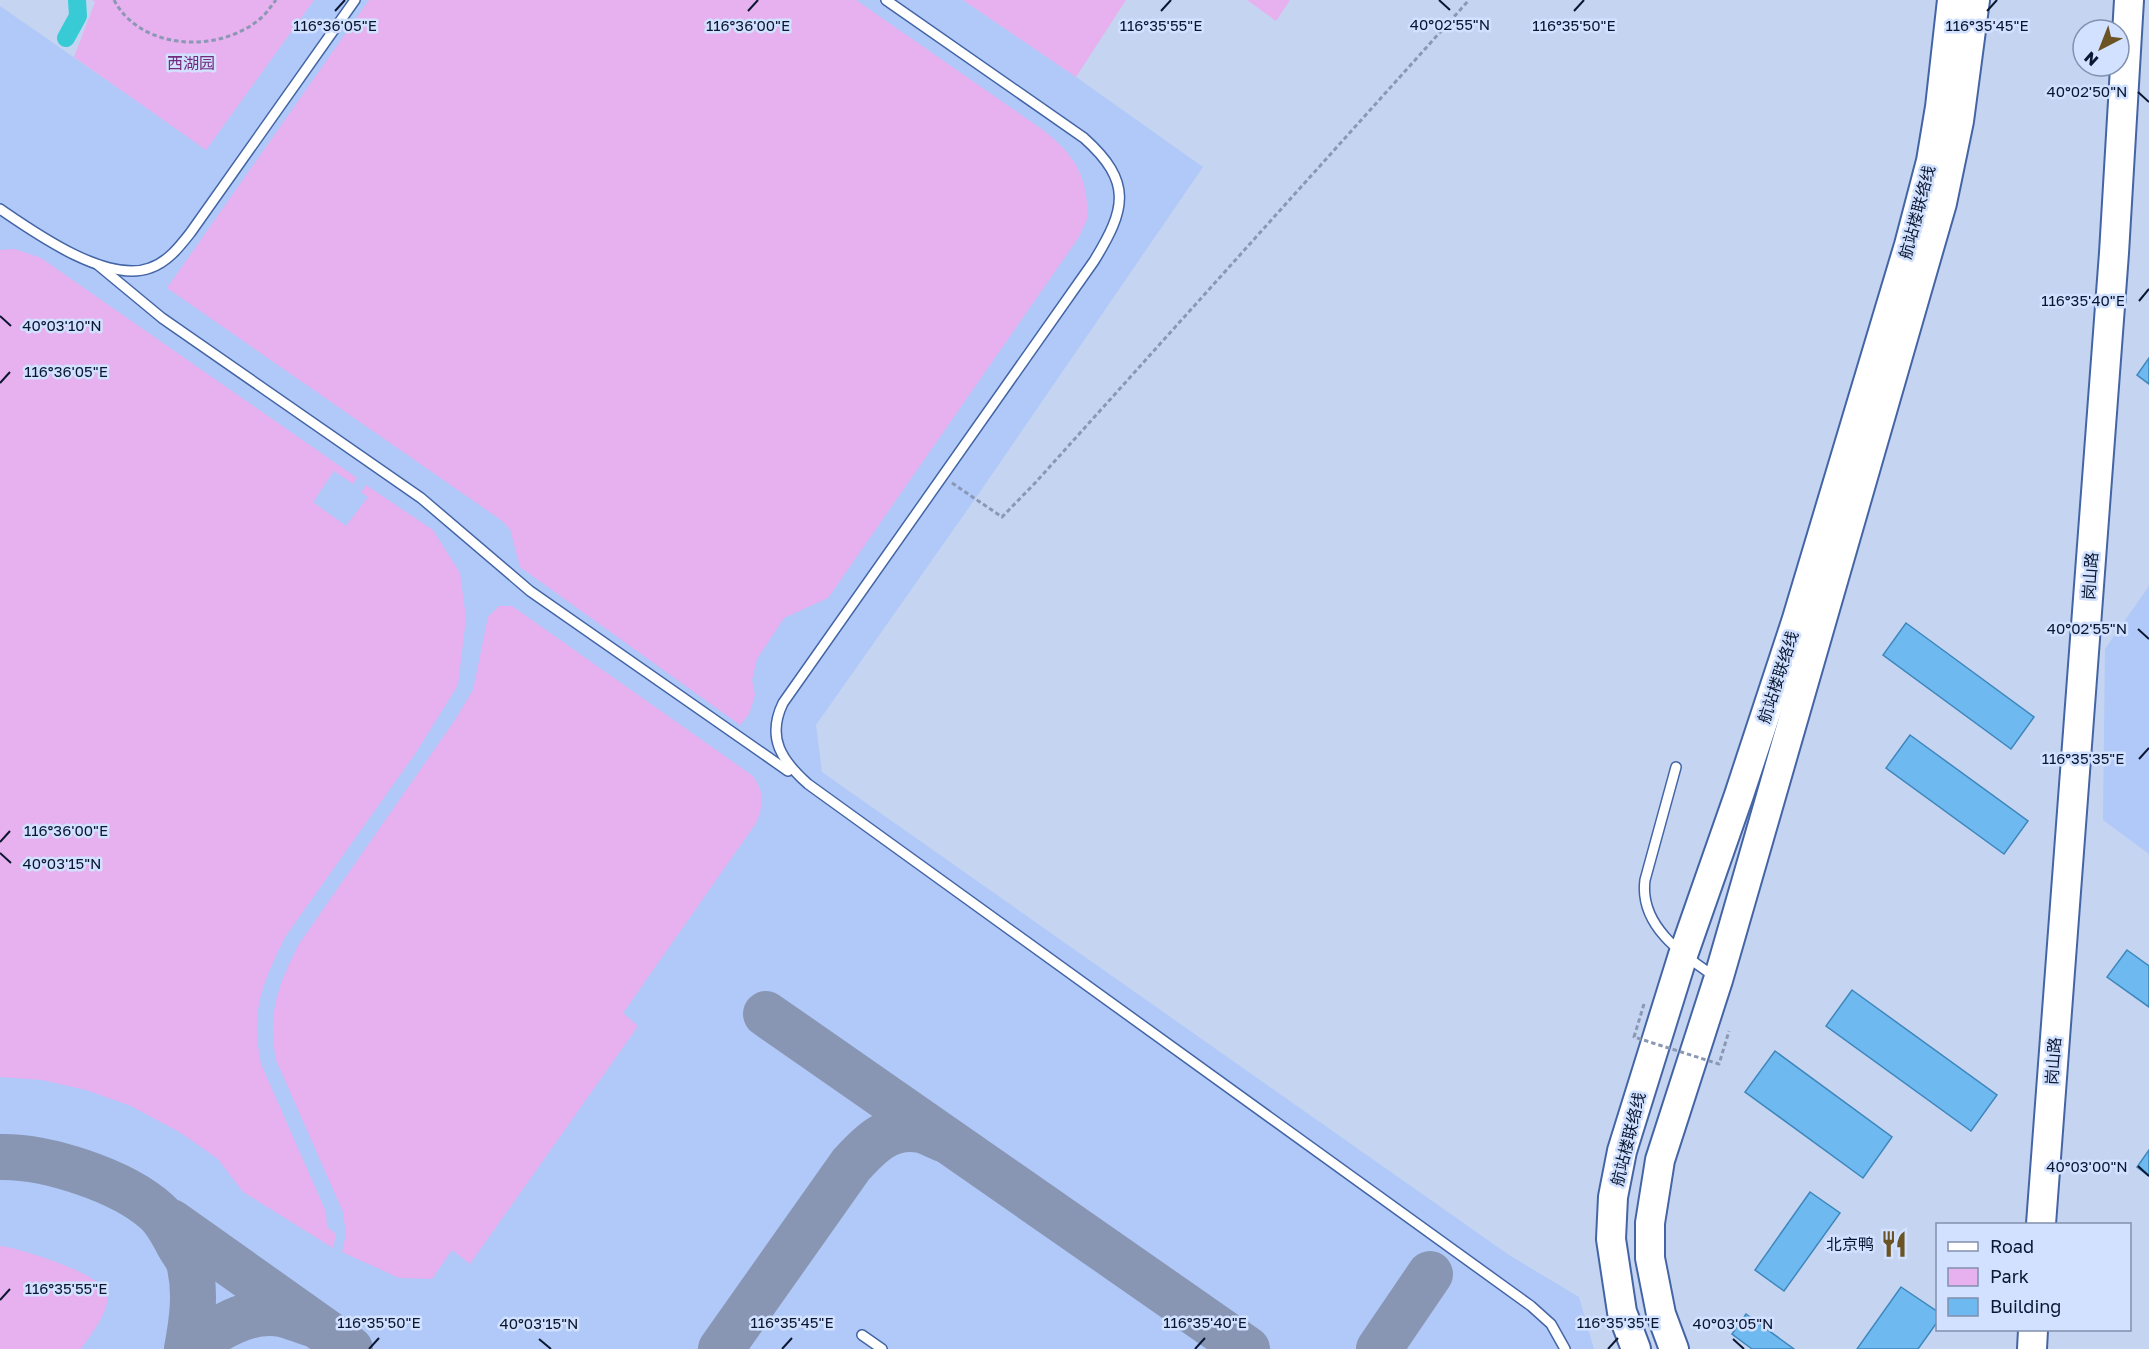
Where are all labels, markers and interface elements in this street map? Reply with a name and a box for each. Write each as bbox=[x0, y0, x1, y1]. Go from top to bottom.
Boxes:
text: 40°02'55"N bbox=[1410, 15, 1490, 33]
text: 116°36'05"E bbox=[293, 16, 377, 34]
text: 116°36'00"E bbox=[706, 16, 790, 34]
text: 116°35'55"E bbox=[1120, 16, 1202, 34]
text: 116°35'50"E bbox=[1532, 16, 1616, 34]
text: 116°35'45"E bbox=[1945, 16, 2029, 34]
north arrow bbox=[2071, 18, 2131, 78]
text: N bbox=[2080, 48, 2102, 71]
park label: 西湖园 bbox=[167, 53, 215, 73]
text: 40°02'50"N bbox=[2047, 82, 2127, 100]
street label: 航站楼联络线 bbox=[1895, 163, 1939, 261]
text: 116°35'40"E bbox=[2041, 291, 2125, 309]
text: 40°03'10"N bbox=[22, 316, 102, 334]
text: 116°36'05"E bbox=[24, 362, 108, 380]
street label: 岗山路 bbox=[2078, 551, 2102, 601]
text: 40°02'55"N bbox=[2047, 619, 2127, 637]
street label: 航站楼联络线 bbox=[1754, 628, 1802, 726]
text: 116°35'35"E bbox=[2042, 749, 2124, 767]
text: 116°36'00"E bbox=[24, 821, 108, 839]
text: 40°03'15"N bbox=[23, 854, 101, 872]
street label: 岗山路 bbox=[2041, 1036, 2065, 1086]
street label: 航站楼联络线 bbox=[1607, 1090, 1649, 1188]
text: 40°03'00"N bbox=[2046, 1157, 2128, 1175]
legend bbox=[1936, 1223, 2131, 1331]
restaurant icon: 北京鸭 bbox=[1879, 1229, 1909, 1259]
place label: 北京鸭 bbox=[1826, 1234, 1874, 1254]
text: Road bbox=[1990, 1235, 2034, 1257]
text: Park bbox=[1990, 1265, 2029, 1287]
text: 116°35'55"E bbox=[25, 1279, 107, 1297]
text: Building bbox=[1990, 1295, 2061, 1317]
text: 116°35'50"E bbox=[337, 1313, 421, 1331]
text: 116°35'45"E bbox=[750, 1313, 834, 1331]
text: 116°35'40"E bbox=[1163, 1313, 1247, 1331]
text: 116°35'35"E bbox=[1577, 1313, 1659, 1331]
text: 40°03'15"N bbox=[500, 1314, 578, 1332]
text: 40°03'05"N bbox=[1693, 1314, 1773, 1332]

